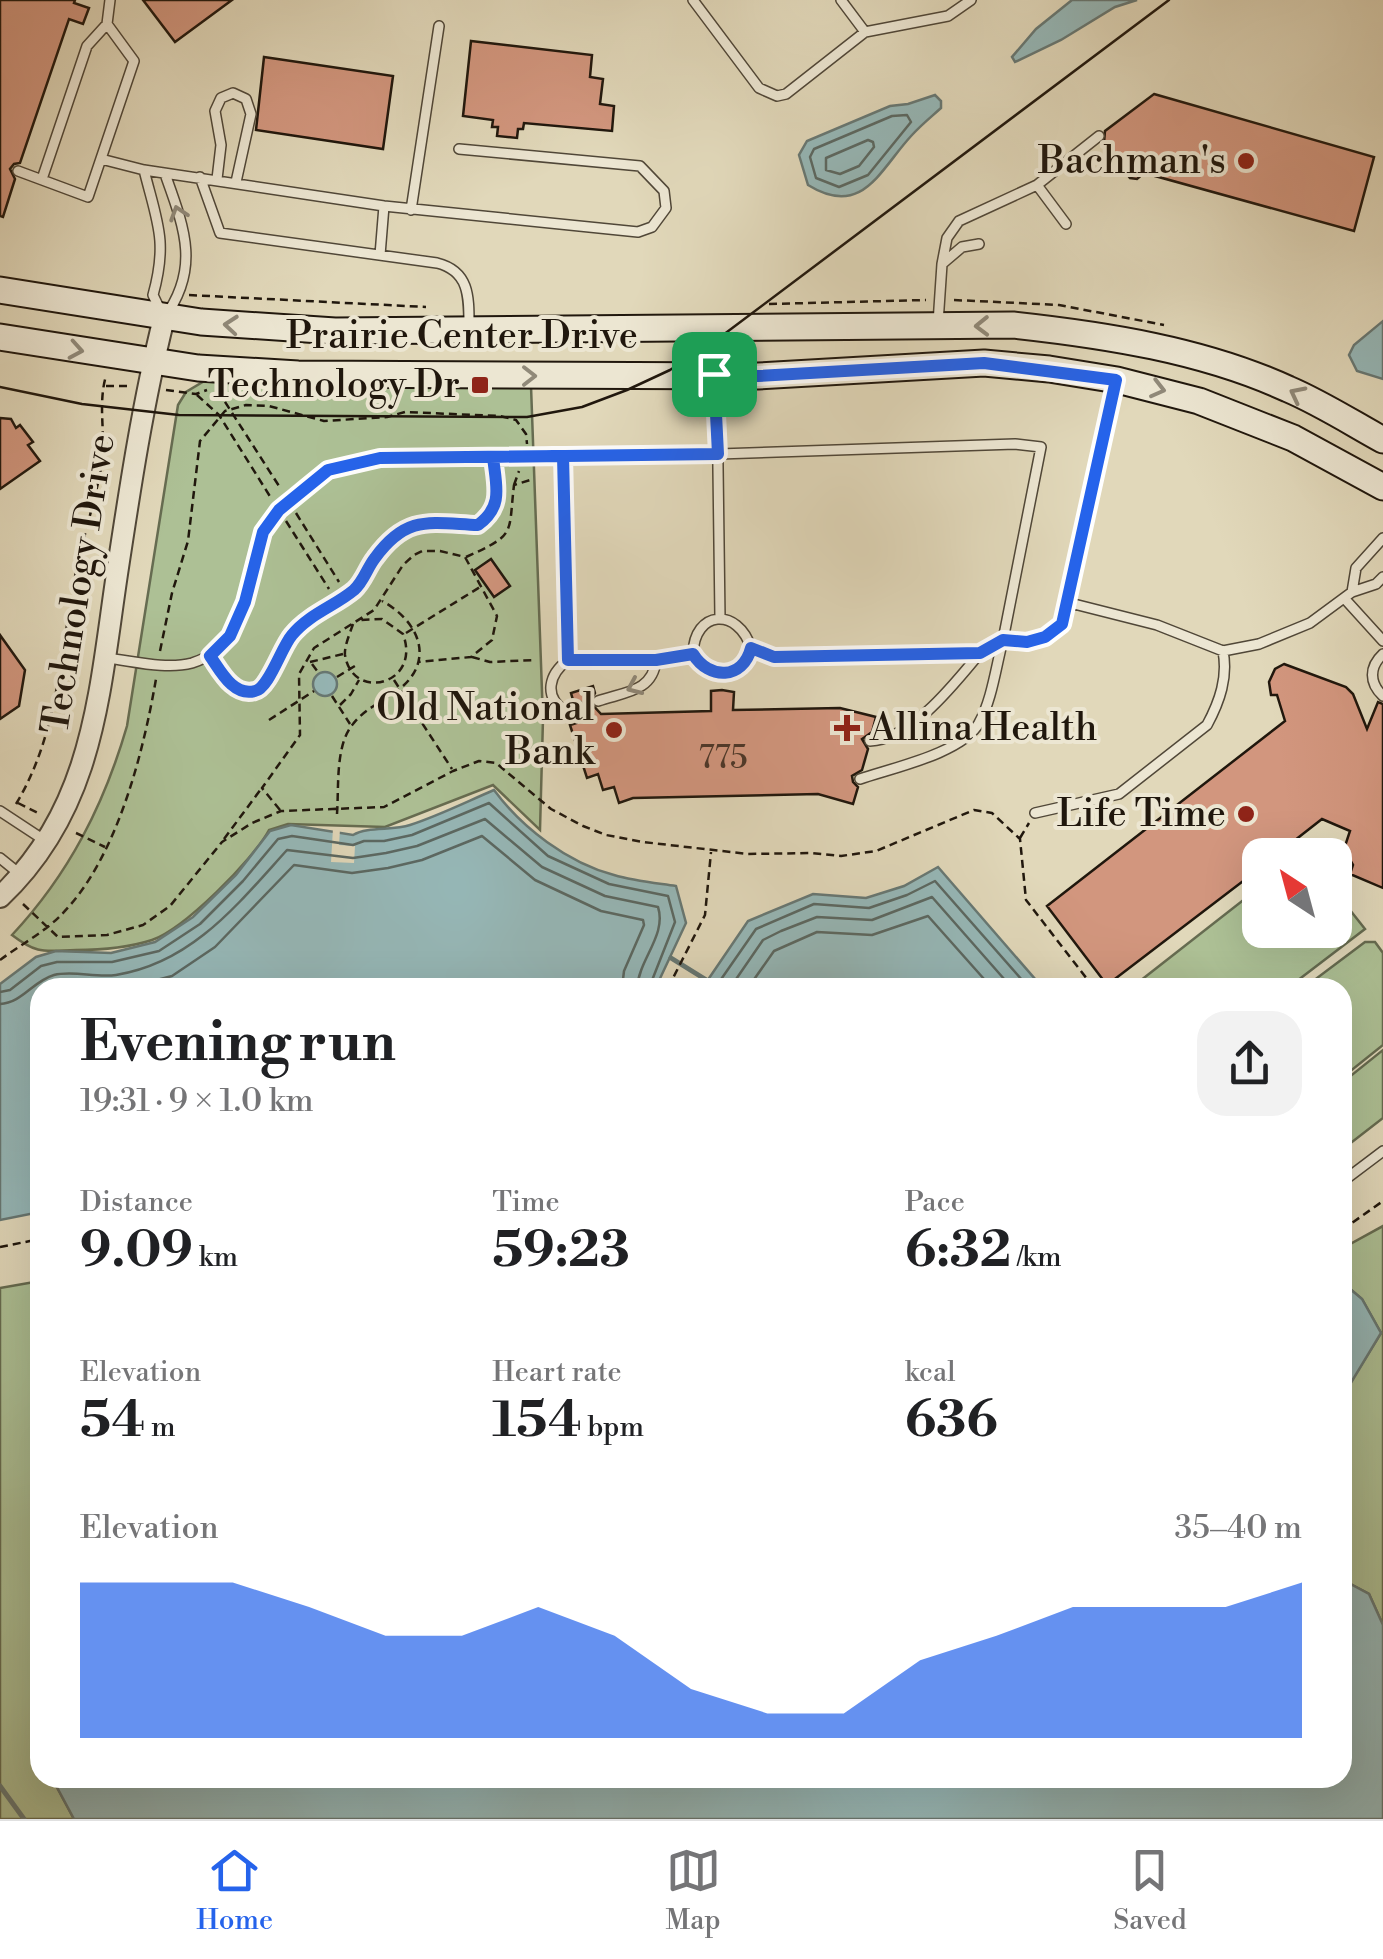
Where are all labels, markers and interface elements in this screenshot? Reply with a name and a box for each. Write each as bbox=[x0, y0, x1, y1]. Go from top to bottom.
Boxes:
place label: Bachman's bbox=[1037, 138, 1226, 185]
marker: Bachman's bbox=[1235, 150, 1257, 172]
one-way arrow bbox=[170, 206, 190, 223]
street label: Prairie Center Drive bbox=[286, 313, 638, 360]
one-way arrow bbox=[222, 315, 238, 336]
one-way arrow bbox=[973, 315, 989, 336]
pin bbox=[672, 332, 757, 417]
one-way arrow bbox=[68, 339, 84, 360]
icon: arrive bbox=[687, 347, 742, 402]
place label: Technology Dr bbox=[207, 362, 460, 409]
one-way arrow bbox=[522, 365, 538, 386]
marker: Technology Dr bbox=[469, 374, 491, 396]
one-way arrow bbox=[1149, 378, 1166, 399]
one-way arrow bbox=[1289, 386, 1307, 406]
street label: Technology Drive bbox=[32, 431, 126, 737]
one-way arrow bbox=[626, 675, 644, 695]
place label: Old National Bank bbox=[376, 685, 596, 776]
place label: Allina Health bbox=[869, 705, 1097, 752]
marker: Allina Health bbox=[834, 715, 860, 741]
marker: Old National Bank bbox=[603, 719, 625, 741]
house number: 775 bbox=[698, 738, 748, 778]
place label: Life Time bbox=[1057, 791, 1226, 838]
marker: Life Time bbox=[1235, 803, 1257, 825]
north arrow bbox=[1242, 838, 1352, 948]
map controls bbox=[1242, 838, 1352, 948]
text: Evening run bbox=[80, 1009, 396, 1078]
button: share bbox=[1197, 1011, 1302, 1116]
text: 19:31 · 9 × 1.0 km bbox=[80, 1081, 314, 1121]
text: Distance bbox=[80, 1185, 193, 1220]
text: Time bbox=[492, 1185, 560, 1220]
text: Pace bbox=[905, 1185, 965, 1220]
text: 9.09 bbox=[80, 1220, 193, 1282]
text: 59:23 bbox=[492, 1220, 630, 1282]
text: 6:32 bbox=[905, 1220, 1011, 1282]
text: km bbox=[193, 1240, 238, 1275]
text: /km bbox=[1011, 1240, 1061, 1275]
text: Elevation bbox=[80, 1355, 201, 1390]
text: Heart rate bbox=[492, 1355, 622, 1390]
text: kcal bbox=[905, 1355, 955, 1390]
text: 54 bbox=[80, 1390, 145, 1452]
text: 154 bbox=[492, 1390, 582, 1452]
text: 636 bbox=[905, 1390, 998, 1452]
text: m bbox=[145, 1410, 176, 1445]
text: bpm bbox=[582, 1410, 644, 1445]
text: Elevation bbox=[80, 1508, 219, 1548]
text: 35–40 m bbox=[1175, 1508, 1302, 1548]
tab: Home bbox=[196, 1843, 273, 1938]
tab: Map bbox=[666, 1843, 721, 1938]
tab: Saved bbox=[1113, 1843, 1187, 1938]

